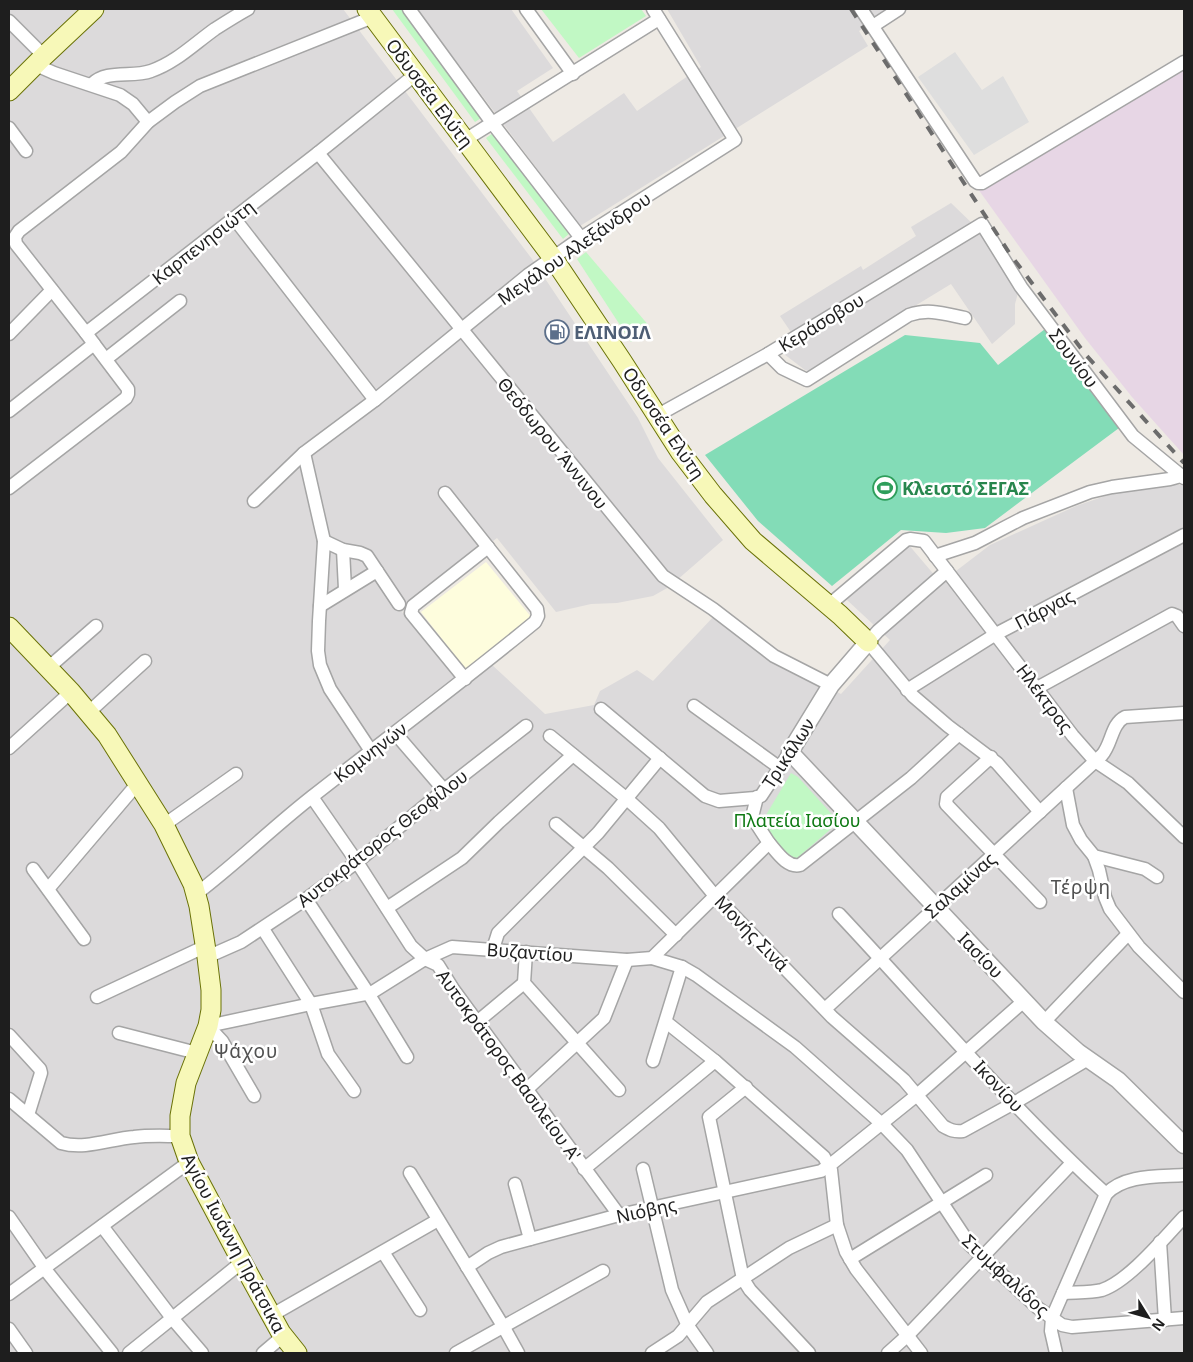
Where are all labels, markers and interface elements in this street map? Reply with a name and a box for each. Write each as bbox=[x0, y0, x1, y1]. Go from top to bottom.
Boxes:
street label: Οδυσσέα Ελύτη bbox=[381, 34, 479, 152]
street label: Μεγάλου Αλεξάνδρου bbox=[493, 186, 655, 310]
street label: Καρπενησιώτη bbox=[147, 194, 259, 290]
street label: Κεράσοβου bbox=[774, 287, 868, 357]
fuel station icon: ΕΛΙΝΟΙΛ bbox=[544, 319, 570, 345]
place label: ΕΛΙΝΟΙΛ bbox=[574, 320, 652, 344]
street label: Σουνίου bbox=[1044, 324, 1104, 392]
street label: Οδυσσέα Ελύτη bbox=[618, 362, 710, 484]
street label: Θεόδωρου Άννινου bbox=[492, 372, 614, 514]
sports icon: Κλειστό ΣΕΓΑΣ bbox=[872, 475, 898, 501]
place label: Κλειστό ΣΕΓΑΣ bbox=[902, 476, 1029, 500]
street label: Πάργας bbox=[1010, 583, 1078, 635]
street label: Ηλέκτρας bbox=[1011, 659, 1079, 737]
street label: Τρικάλων bbox=[756, 713, 820, 793]
street label: Κομνηνών bbox=[329, 717, 411, 787]
street label: Αυτοκράτορος Θεοφίλου bbox=[292, 764, 472, 912]
park label: Πλατεία Ιασίου bbox=[733, 808, 861, 832]
street label: Σαλαμίνας bbox=[919, 847, 1001, 923]
district label: Τέρψη bbox=[1051, 874, 1111, 900]
street label: Μονής Σινά bbox=[710, 890, 794, 976]
street label: Ιασίου bbox=[953, 927, 1009, 983]
street label: Βυζαντίου bbox=[486, 937, 574, 967]
street label: Αυτοκράτορος Βασιλείου A' bbox=[431, 964, 587, 1166]
district label: Ψάχου bbox=[214, 1038, 278, 1064]
street label: Ικονίου bbox=[969, 1055, 1029, 1117]
street label: Αγίου Ιωάννη Πράτσικα bbox=[176, 1149, 292, 1337]
street label: Νιόβης bbox=[614, 1192, 679, 1228]
street label: Στυμφαλίδος bbox=[957, 1229, 1055, 1322]
north arrow bbox=[1123, 1292, 1173, 1342]
text: N bbox=[1148, 1315, 1170, 1335]

